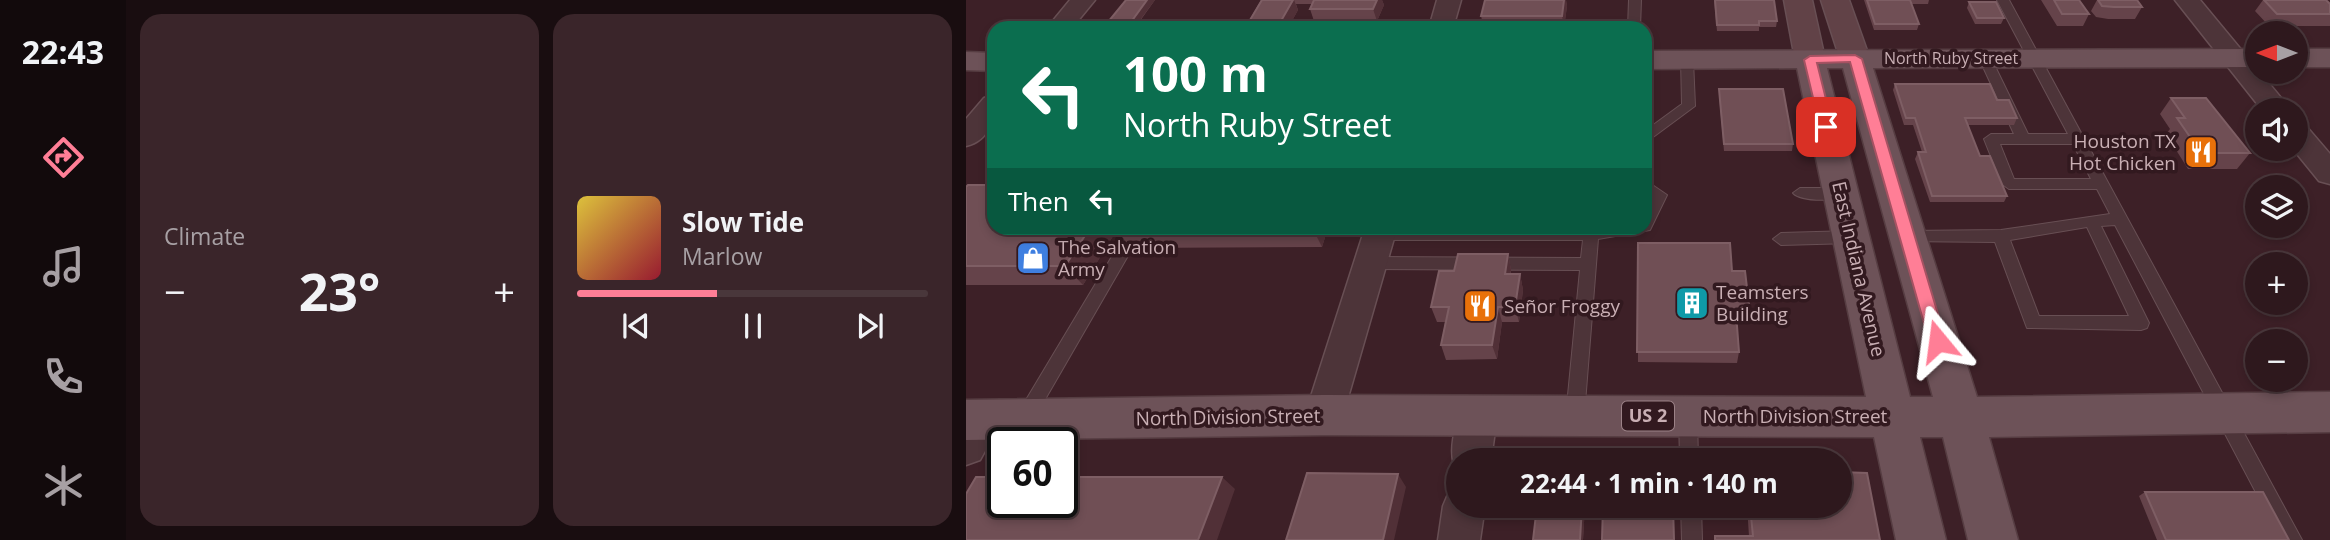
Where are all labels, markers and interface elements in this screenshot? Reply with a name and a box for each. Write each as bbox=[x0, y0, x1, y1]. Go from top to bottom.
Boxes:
north arrow bbox=[2245, 21, 2308, 84]
map controls bbox=[2245, 21, 2308, 392]
text: 22:43 bbox=[22, 30, 104, 73]
text: 100 m bbox=[1123, 40, 1268, 106]
street label: North Ruby Street bbox=[1884, 47, 2018, 69]
icon: left bbox=[1008, 49, 1099, 140]
pin bbox=[1796, 97, 1856, 157]
button: sound bbox=[2245, 98, 2308, 161]
text: North Ruby Street bbox=[1123, 103, 1391, 146]
icon: arrive bbox=[1807, 108, 1845, 146]
place label: Houston TX Hot Chicken bbox=[2069, 128, 2176, 176]
icon: directions bbox=[39, 133, 88, 182]
restaurant icon: Houston TX Hot Chicken bbox=[2182, 133, 2220, 171]
button: layers bbox=[2245, 175, 2308, 238]
street label: East Indiana Avenue bbox=[1826, 179, 1892, 359]
icon: left bbox=[1083, 182, 1121, 220]
text: Then bbox=[1008, 183, 1069, 219]
text: Slow Tide bbox=[682, 204, 804, 240]
text: Climate bbox=[164, 220, 245, 252]
place label: The Salvation Army bbox=[1058, 234, 1176, 282]
shop icon: The Salvation Army bbox=[1014, 239, 1052, 277]
text: Marlow bbox=[682, 240, 762, 272]
icon: music bbox=[39, 242, 88, 291]
button: + bbox=[2245, 252, 2308, 315]
text: 23° bbox=[299, 255, 380, 326]
text: − bbox=[164, 265, 186, 317]
text: + bbox=[493, 265, 515, 317]
place label: Teamsters Building bbox=[1716, 279, 1809, 327]
building icon: Teamsters Building bbox=[1673, 284, 1711, 322]
restaurant icon: Señor Froggy bbox=[1461, 287, 1499, 325]
place label: Señor Froggy bbox=[1504, 293, 1621, 319]
position arrow bbox=[1901, 304, 1975, 378]
icon: previous bbox=[617, 307, 655, 345]
icon: pause bbox=[734, 307, 772, 345]
icon: next bbox=[851, 307, 889, 345]
button: − bbox=[2245, 329, 2308, 392]
icon: phone bbox=[39, 352, 88, 401]
street label: North Division Street bbox=[1135, 402, 1321, 432]
road number: US 2 bbox=[1622, 402, 1674, 430]
street label: North Division Street bbox=[1703, 403, 1888, 429]
speed limit sign: 60 bbox=[987, 427, 1078, 518]
icon: climate bbox=[39, 461, 88, 510]
text: 22:44 · 1 min · 140 m bbox=[1520, 465, 1778, 501]

